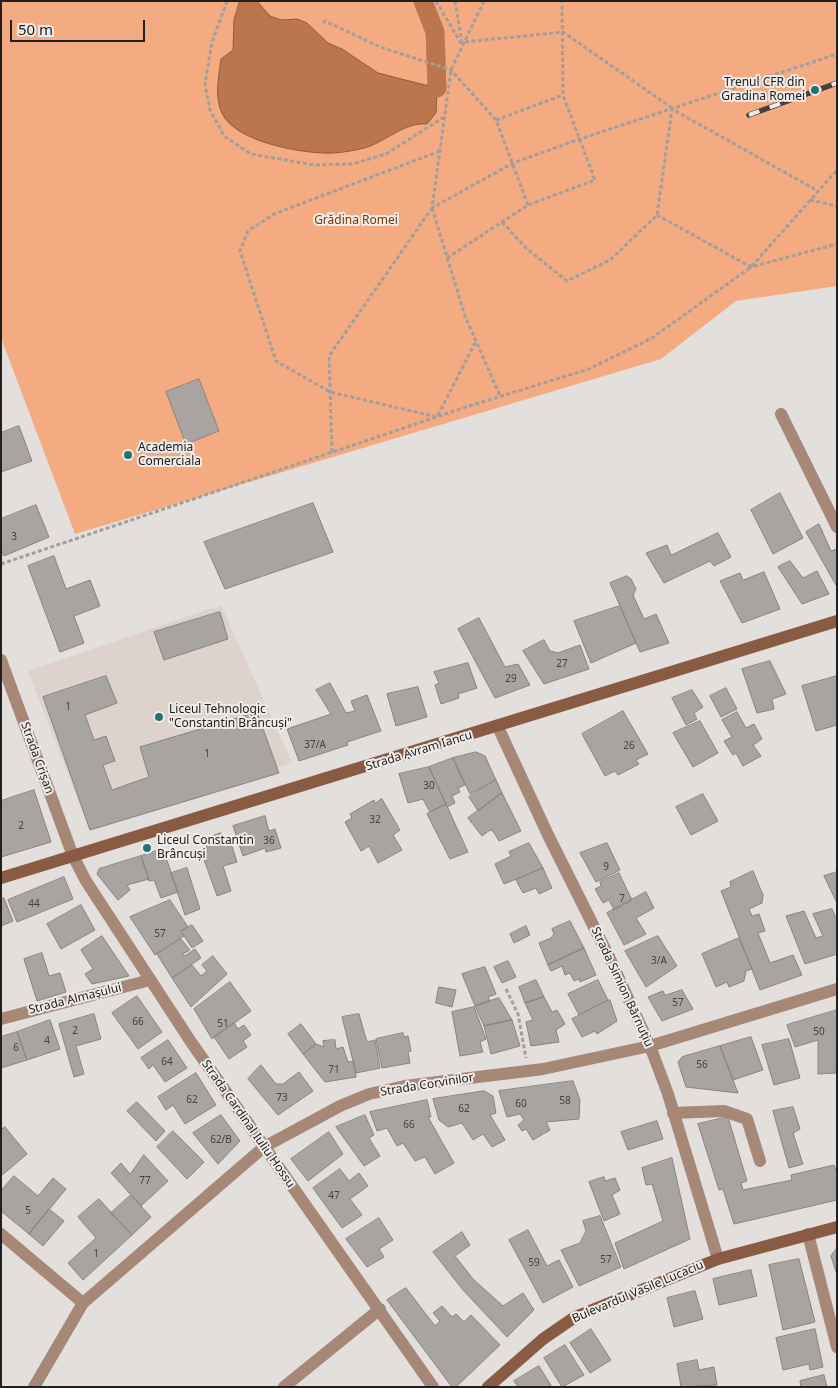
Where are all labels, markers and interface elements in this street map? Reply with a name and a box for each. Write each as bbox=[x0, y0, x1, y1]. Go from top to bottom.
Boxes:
scale bar bbox=[12, 10, 148, 42]
text: 50 m bbox=[18, 19, 53, 39]
place label: Trenul CFR din Gradina Romei bbox=[721, 76, 805, 104]
marker: Trenul CFR din Gradina Romei bbox=[809, 84, 821, 96]
park label: Grădina Romei bbox=[314, 214, 398, 228]
place label: Academia Comerciala bbox=[138, 441, 201, 469]
marker: Academia Comerciala bbox=[122, 449, 134, 461]
house number: 3 bbox=[11, 531, 17, 543]
house number: 27 bbox=[556, 658, 568, 670]
house number: 29 bbox=[505, 673, 517, 685]
house number: 1 bbox=[65, 701, 71, 713]
place label: Liceul Tehnologic "Constantin Brâncuși" bbox=[169, 703, 292, 731]
marker: Liceul Tehnologic "Constantin Brâncuși" bbox=[153, 711, 165, 723]
street label: Strada Crișan bbox=[17, 720, 57, 796]
street label: Strada Avram Iancu bbox=[364, 728, 474, 774]
house number: 37/A bbox=[304, 739, 326, 751]
house number: 26 bbox=[623, 740, 635, 752]
house number: 1 bbox=[204, 748, 210, 760]
house number: 30 bbox=[423, 780, 435, 792]
house number: 32 bbox=[369, 814, 381, 826]
house number: 2 bbox=[18, 820, 24, 832]
place label: Liceul Constantin Brâncuși bbox=[157, 834, 254, 862]
house number: 36 bbox=[263, 835, 275, 847]
marker: Liceul Constantin Brâncuși bbox=[141, 842, 153, 854]
house number: 9 bbox=[603, 861, 609, 873]
house number: 7 bbox=[619, 893, 625, 905]
house number: 44 bbox=[28, 898, 40, 910]
street label: Strada Simion Bărnuțiu bbox=[588, 925, 656, 1049]
house number: 57 bbox=[154, 928, 166, 940]
house number: 3/A bbox=[651, 955, 667, 967]
street label: Strada Almașului bbox=[27, 981, 123, 1017]
house number: 57 bbox=[672, 997, 684, 1009]
house number: 66 bbox=[132, 1016, 144, 1028]
house number: 51 bbox=[217, 1018, 229, 1030]
house number: 2 bbox=[72, 1025, 78, 1037]
house number: 50 bbox=[813, 1026, 825, 1038]
house number: 4 bbox=[44, 1035, 50, 1047]
house number: 6 bbox=[13, 1042, 19, 1054]
house number: 64 bbox=[161, 1056, 173, 1068]
street label: Strada Cardinal Iuliu Hossu bbox=[198, 1057, 298, 1191]
house number: 56 bbox=[696, 1059, 708, 1071]
house number: 71 bbox=[328, 1064, 340, 1076]
street label: Strada Corvinilor bbox=[379, 1071, 475, 1099]
house number: 73 bbox=[276, 1092, 288, 1104]
house number: 62 bbox=[186, 1094, 198, 1106]
house number: 58 bbox=[559, 1095, 571, 1107]
house number: 60 bbox=[515, 1098, 527, 1110]
house number: 62 bbox=[458, 1103, 470, 1115]
house number: 66 bbox=[403, 1119, 415, 1131]
house number: 62/B bbox=[210, 1134, 232, 1146]
house number: 77 bbox=[139, 1175, 151, 1187]
house number: 47 bbox=[328, 1190, 340, 1202]
house number: 5 bbox=[25, 1205, 31, 1217]
house number: 1 bbox=[93, 1248, 99, 1260]
house number: 57 bbox=[600, 1254, 612, 1266]
house number: 59 bbox=[528, 1257, 540, 1269]
street label: Bulevardul Vasile Lucaciu bbox=[570, 1258, 706, 1326]

